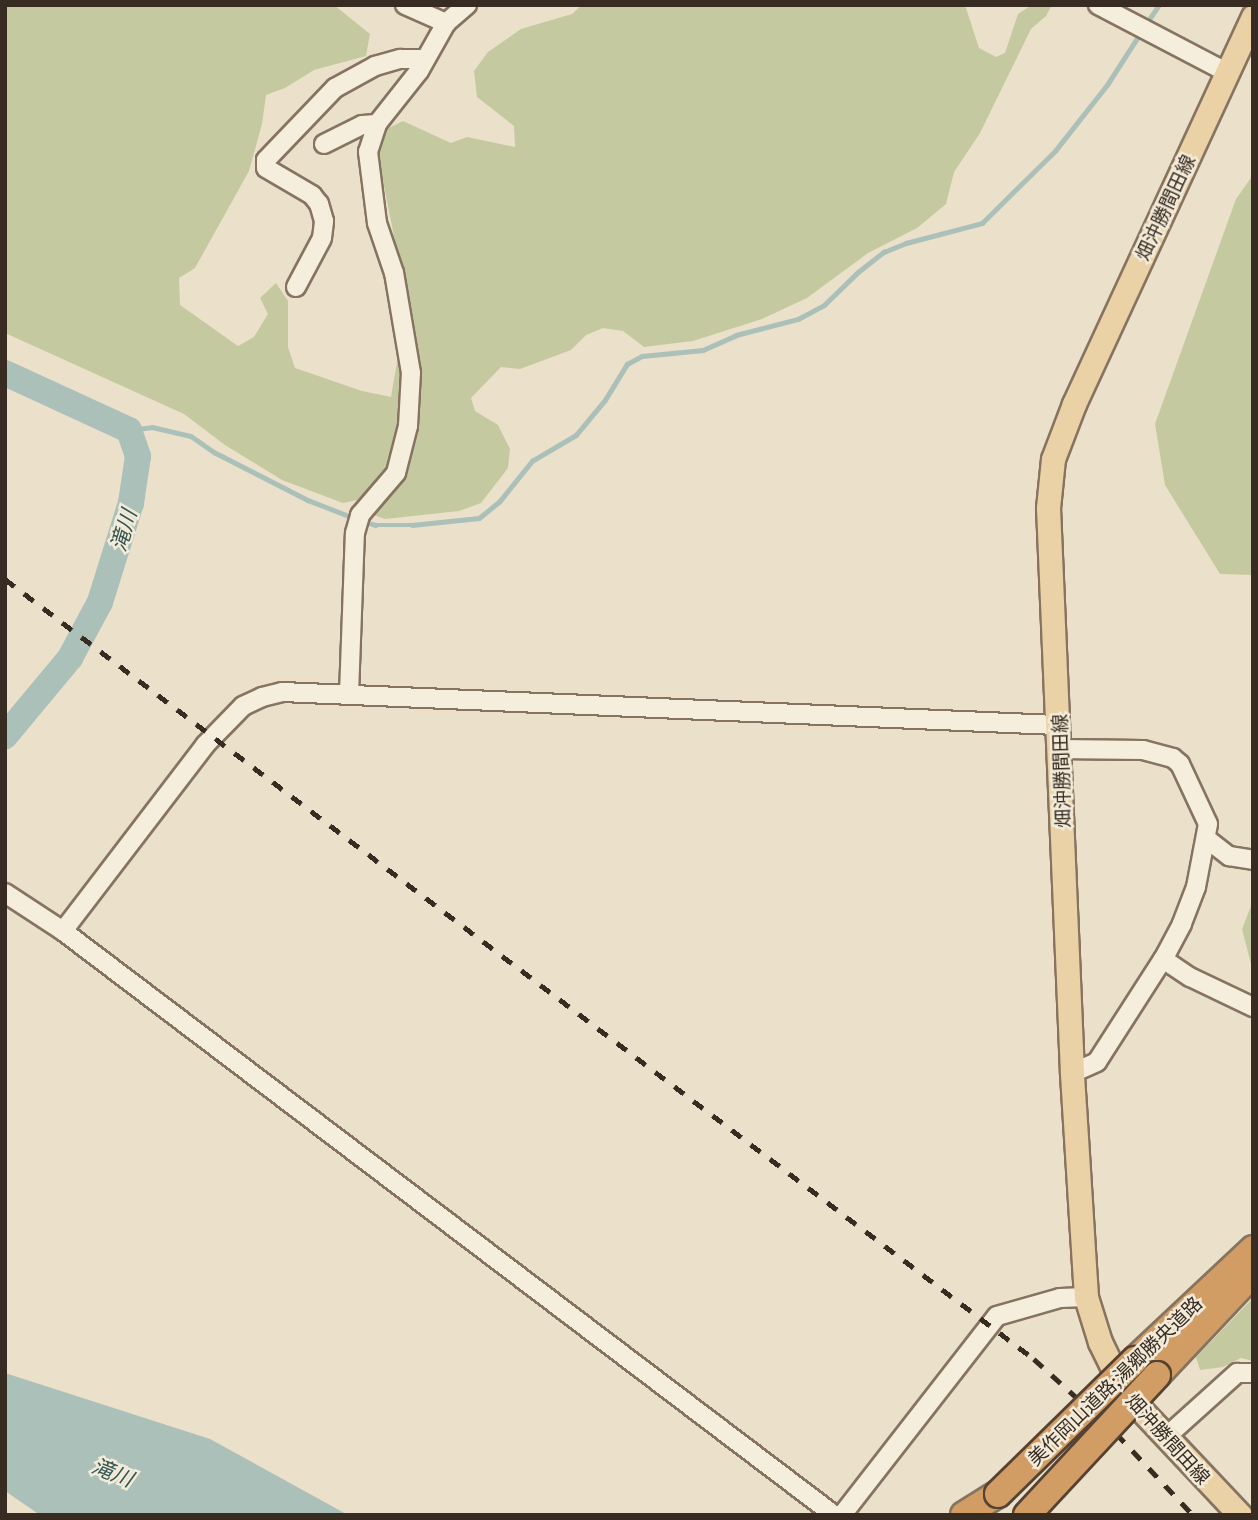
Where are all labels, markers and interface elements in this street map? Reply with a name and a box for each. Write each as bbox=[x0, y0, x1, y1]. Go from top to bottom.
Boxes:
street label: 畑沖勝間田線 bbox=[1130, 151, 1198, 263]
water label: 滝川 bbox=[104, 506, 140, 554]
street label: 畑沖勝間田線 bbox=[1047, 714, 1073, 828]
street label: 美作岡山道路;湯郷勝央道路 bbox=[1022, 1291, 1206, 1469]
street label: 畑沖勝間田線 bbox=[1122, 1388, 1216, 1488]
water label: 滝川 bbox=[89, 1451, 137, 1491]

